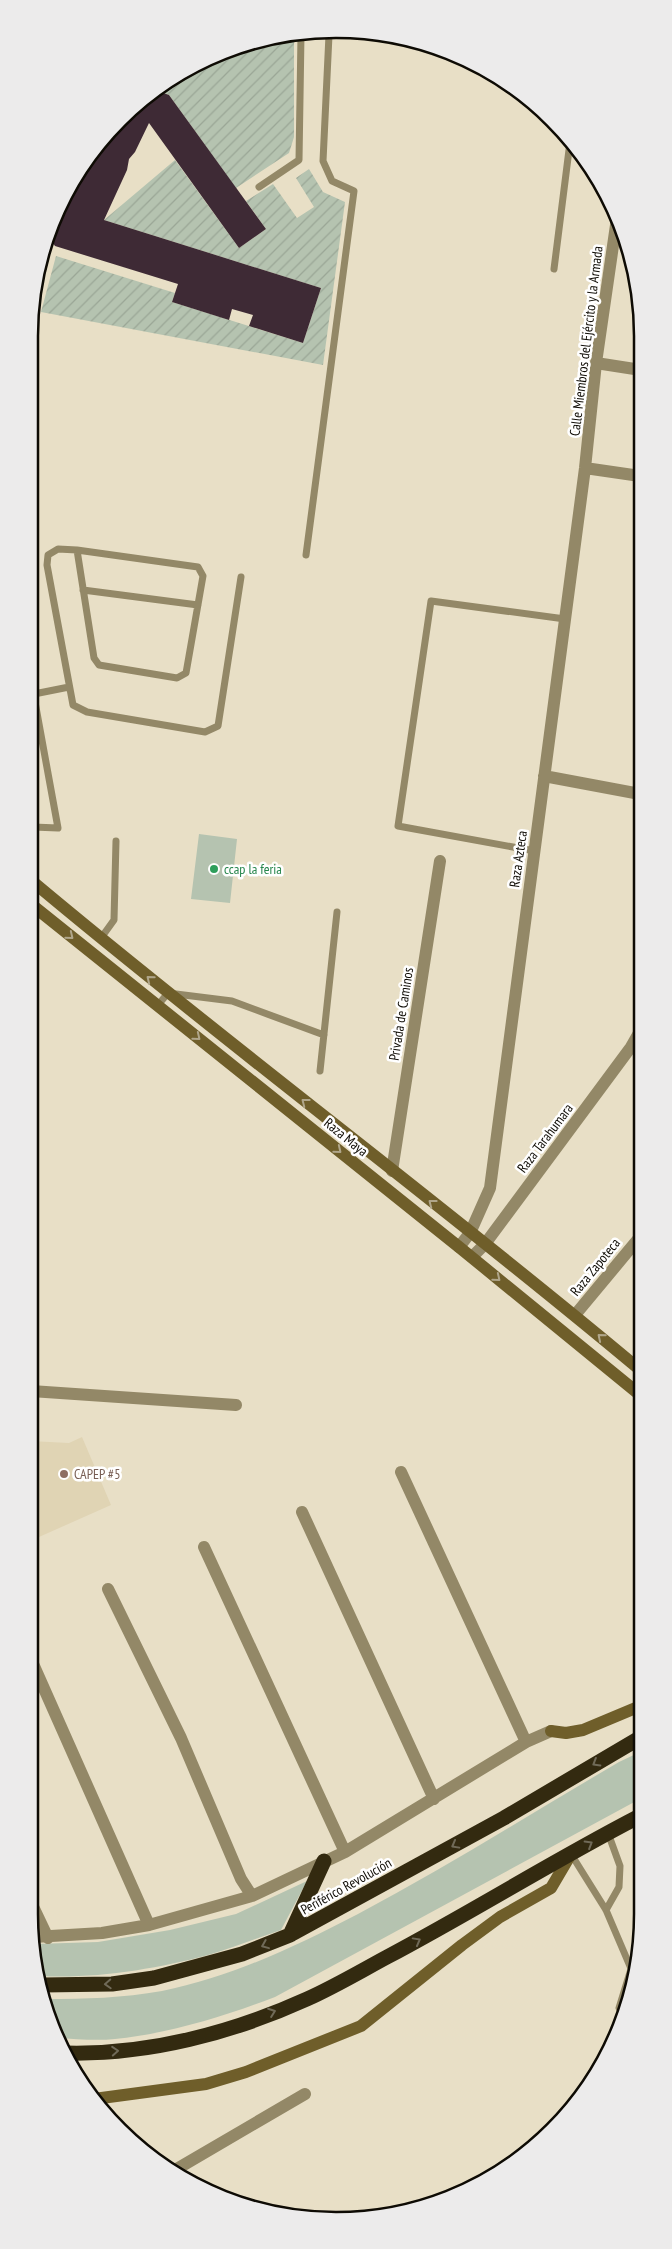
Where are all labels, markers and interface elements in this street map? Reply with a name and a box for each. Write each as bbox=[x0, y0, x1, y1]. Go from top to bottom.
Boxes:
street label: Calle Miembros del Ejército y la Armada bbox=[565, 245, 607, 437]
street label: Raza Azteca bbox=[505, 830, 531, 888]
place label: ccap la feria bbox=[224, 860, 282, 878]
marker: ccap la feria bbox=[208, 863, 220, 875]
one-way arrow bbox=[65, 930, 74, 939]
street label: Privada de Caminos bbox=[385, 966, 417, 1062]
one-way arrow bbox=[147, 976, 156, 985]
one-way arrow bbox=[192, 1032, 201, 1041]
one-way arrow bbox=[301, 1098, 310, 1107]
street label: Raza Tarahumara bbox=[513, 1100, 577, 1176]
street label: Raza Maya bbox=[320, 1114, 372, 1160]
one-way arrow bbox=[332, 1144, 341, 1152]
one-way arrow bbox=[429, 1200, 438, 1208]
street label: Raza Zapoteca bbox=[566, 1234, 624, 1300]
one-way arrow bbox=[491, 1272, 500, 1280]
one-way arrow bbox=[598, 1334, 607, 1343]
place label: CAPEP #5 bbox=[74, 1465, 120, 1483]
marker: CAPEP #5 bbox=[58, 1468, 70, 1480]
one-way arrow bbox=[592, 1756, 601, 1766]
one-way arrow bbox=[452, 1839, 461, 1849]
one-way arrow bbox=[584, 1840, 593, 1850]
street label: Periférico Revolución bbox=[297, 1854, 395, 1918]
one-way arrow bbox=[412, 1937, 421, 1947]
one-way arrow bbox=[261, 1939, 270, 1949]
one-way arrow bbox=[104, 1978, 112, 1989]
one-way arrow bbox=[267, 2008, 275, 2018]
one-way arrow bbox=[111, 2046, 119, 2057]

